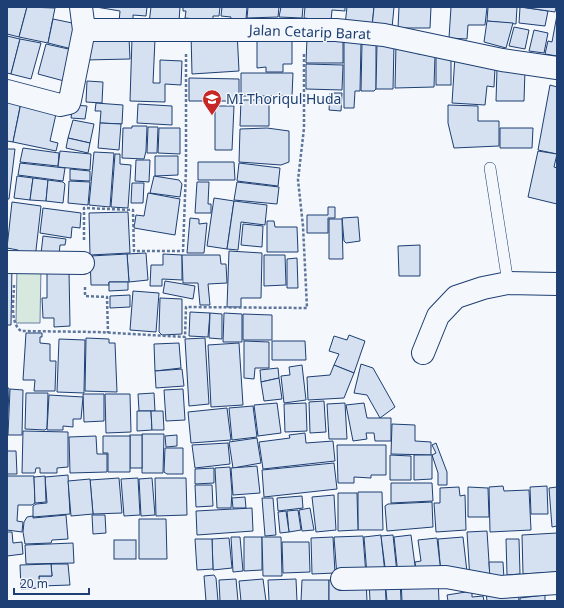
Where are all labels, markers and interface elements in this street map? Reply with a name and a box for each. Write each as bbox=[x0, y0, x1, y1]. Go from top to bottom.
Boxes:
street label: Jalan Cetarip Barat bbox=[247, 20, 371, 43]
school or university icon: MI Thoriqul Huda bbox=[201, 88, 223, 116]
place label: MI Thoriqul Huda bbox=[226, 89, 341, 108]
scale bar bbox=[14, 570, 89, 596]
text: 20 m bbox=[20, 575, 48, 592]

